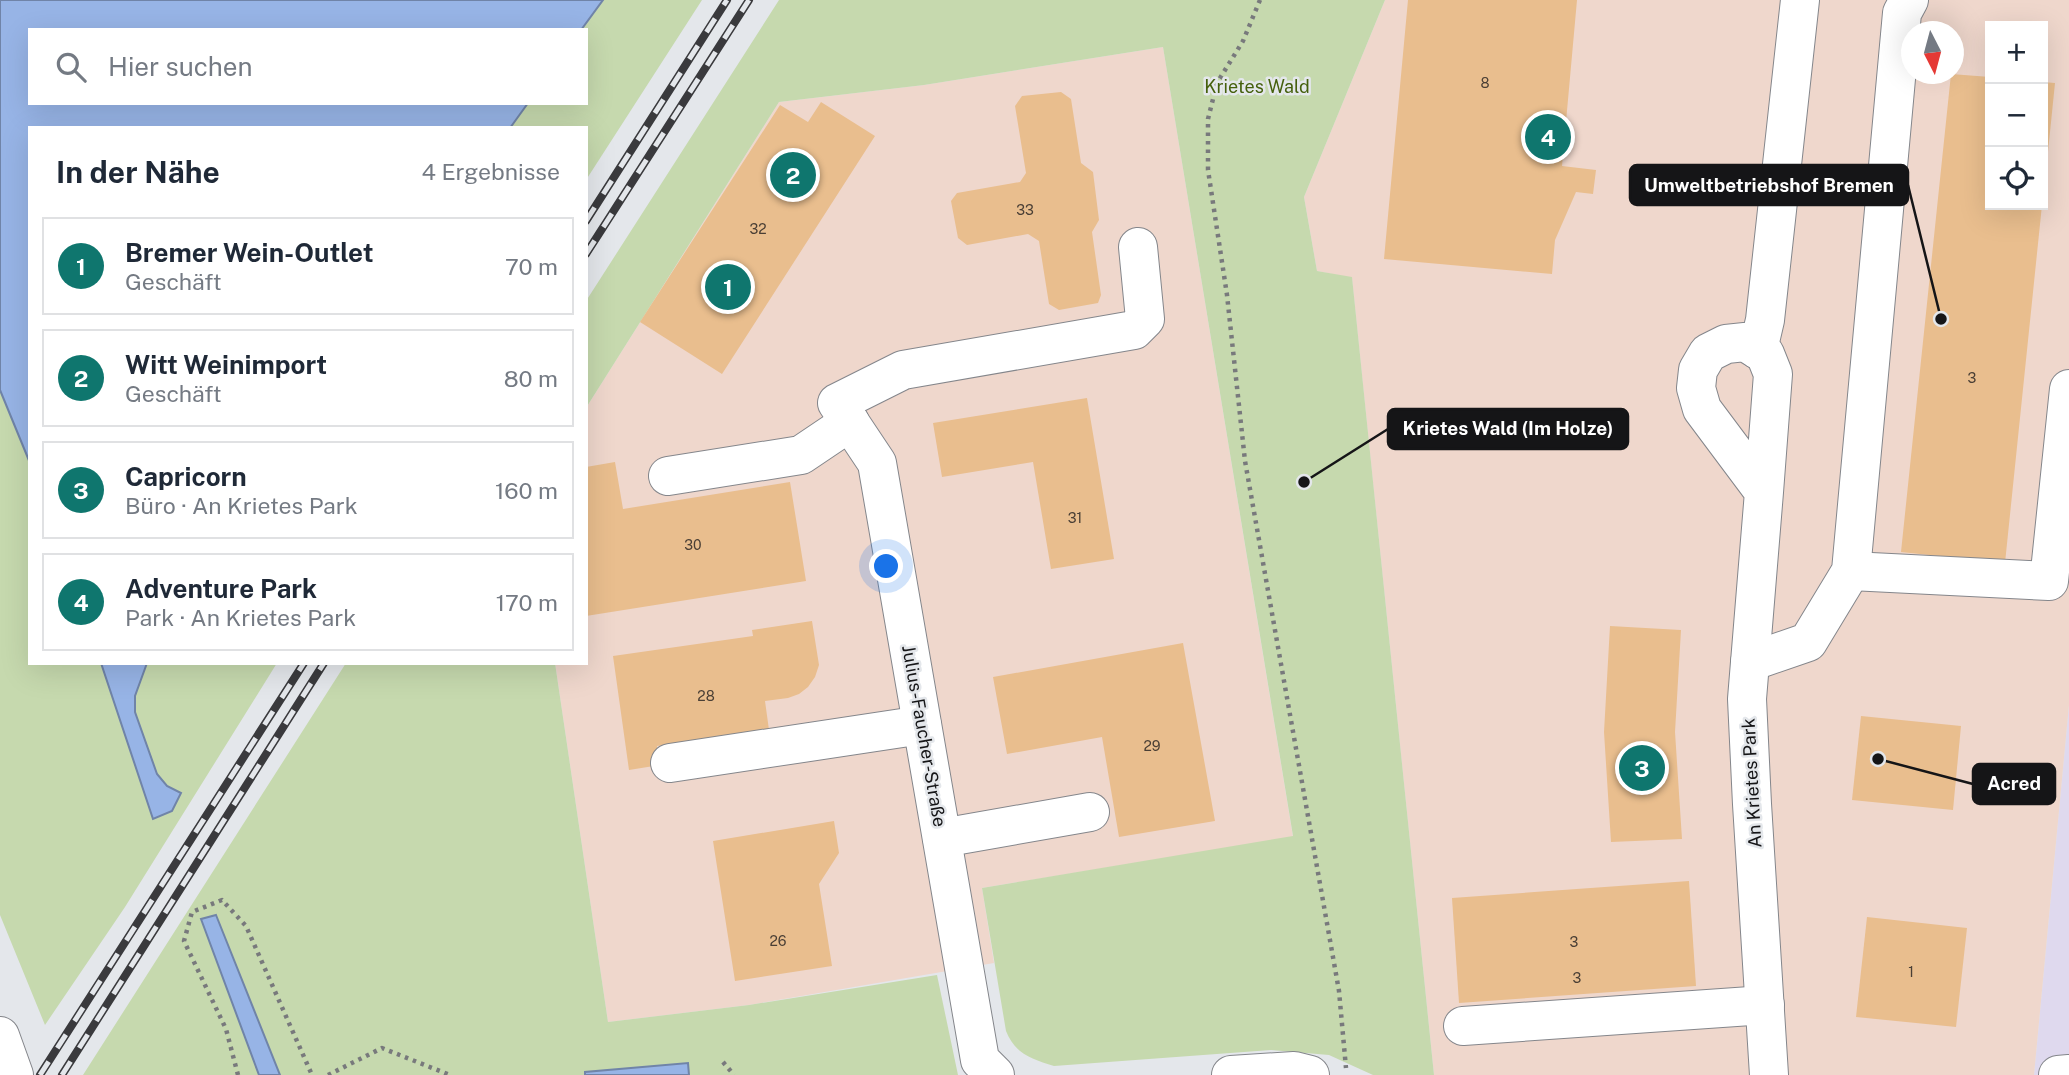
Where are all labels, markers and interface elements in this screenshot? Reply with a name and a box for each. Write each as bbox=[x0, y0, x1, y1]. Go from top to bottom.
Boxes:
north arrow bbox=[1901, 21, 1964, 84]
map controls bbox=[1985, 21, 2048, 210]
button: + bbox=[1985, 21, 2048, 84]
search box bbox=[28, 28, 588, 105]
icon: search bbox=[52, 48, 90, 86]
text: Hier suchen bbox=[108, 51, 253, 82]
house number: 8 bbox=[1480, 75, 1490, 91]
park label: Krietes Wald bbox=[1204, 76, 1310, 97]
button: − bbox=[1985, 84, 2048, 147]
pin: 4 bbox=[1525, 111, 1571, 163]
button: locate bbox=[1985, 147, 2048, 210]
pin: 2 bbox=[770, 149, 816, 201]
text: In der Nähe bbox=[56, 154, 220, 190]
text: 4 Ergebnisse bbox=[421, 158, 560, 185]
callout: Umweltbetriebshof Bremen bbox=[1630, 165, 1908, 205]
text: Umweltbetriebshof Bremen bbox=[1644, 174, 1894, 196]
house number: 33 bbox=[1016, 202, 1034, 218]
house number: 32 bbox=[749, 221, 767, 237]
text: Bremer Wein-Outlet bbox=[125, 237, 374, 268]
text: 1 bbox=[76, 253, 86, 280]
text: 70 m bbox=[505, 253, 558, 280]
pin: 1 bbox=[705, 261, 751, 313]
text: Geschäft bbox=[125, 268, 222, 295]
text: Witt Weinimport bbox=[125, 349, 327, 380]
text: 2 bbox=[74, 365, 88, 392]
text: 80 m bbox=[504, 365, 558, 392]
house number: 3 bbox=[1968, 370, 1977, 386]
text: Geschäft bbox=[125, 380, 222, 407]
callout: Krietes Wald (Im Holze) bbox=[1388, 409, 1628, 449]
text: Krietes Wald (Im Holze) bbox=[1403, 417, 1613, 439]
text: Capricorn bbox=[125, 461, 247, 492]
text: 3 bbox=[73, 477, 89, 504]
text: 160 m bbox=[495, 477, 558, 504]
text: Büro · An Krietes Park bbox=[125, 492, 358, 519]
house number: 31 bbox=[1068, 510, 1082, 526]
house number: 30 bbox=[684, 537, 702, 553]
your location bbox=[869, 549, 903, 583]
text: Adventure Park bbox=[125, 573, 317, 604]
text: 4 bbox=[73, 589, 89, 616]
text: 170 m bbox=[496, 589, 558, 616]
text: Park · An Krietes Park bbox=[125, 604, 356, 631]
street label: Julius-Faucher-Straße bbox=[898, 643, 951, 828]
house number: 28 bbox=[697, 688, 715, 704]
street label: An Krietes Park bbox=[1738, 718, 1765, 848]
house number: 29 bbox=[1143, 738, 1161, 754]
pin: 3 bbox=[1619, 742, 1665, 794]
callout: Acred bbox=[1973, 764, 2055, 804]
text: Acred bbox=[1987, 772, 2041, 794]
house number: 26 bbox=[769, 933, 787, 949]
house number: 3 bbox=[1570, 934, 1579, 950]
house number: 1 bbox=[1908, 964, 1914, 980]
house number: 3 bbox=[1573, 970, 1582, 986]

